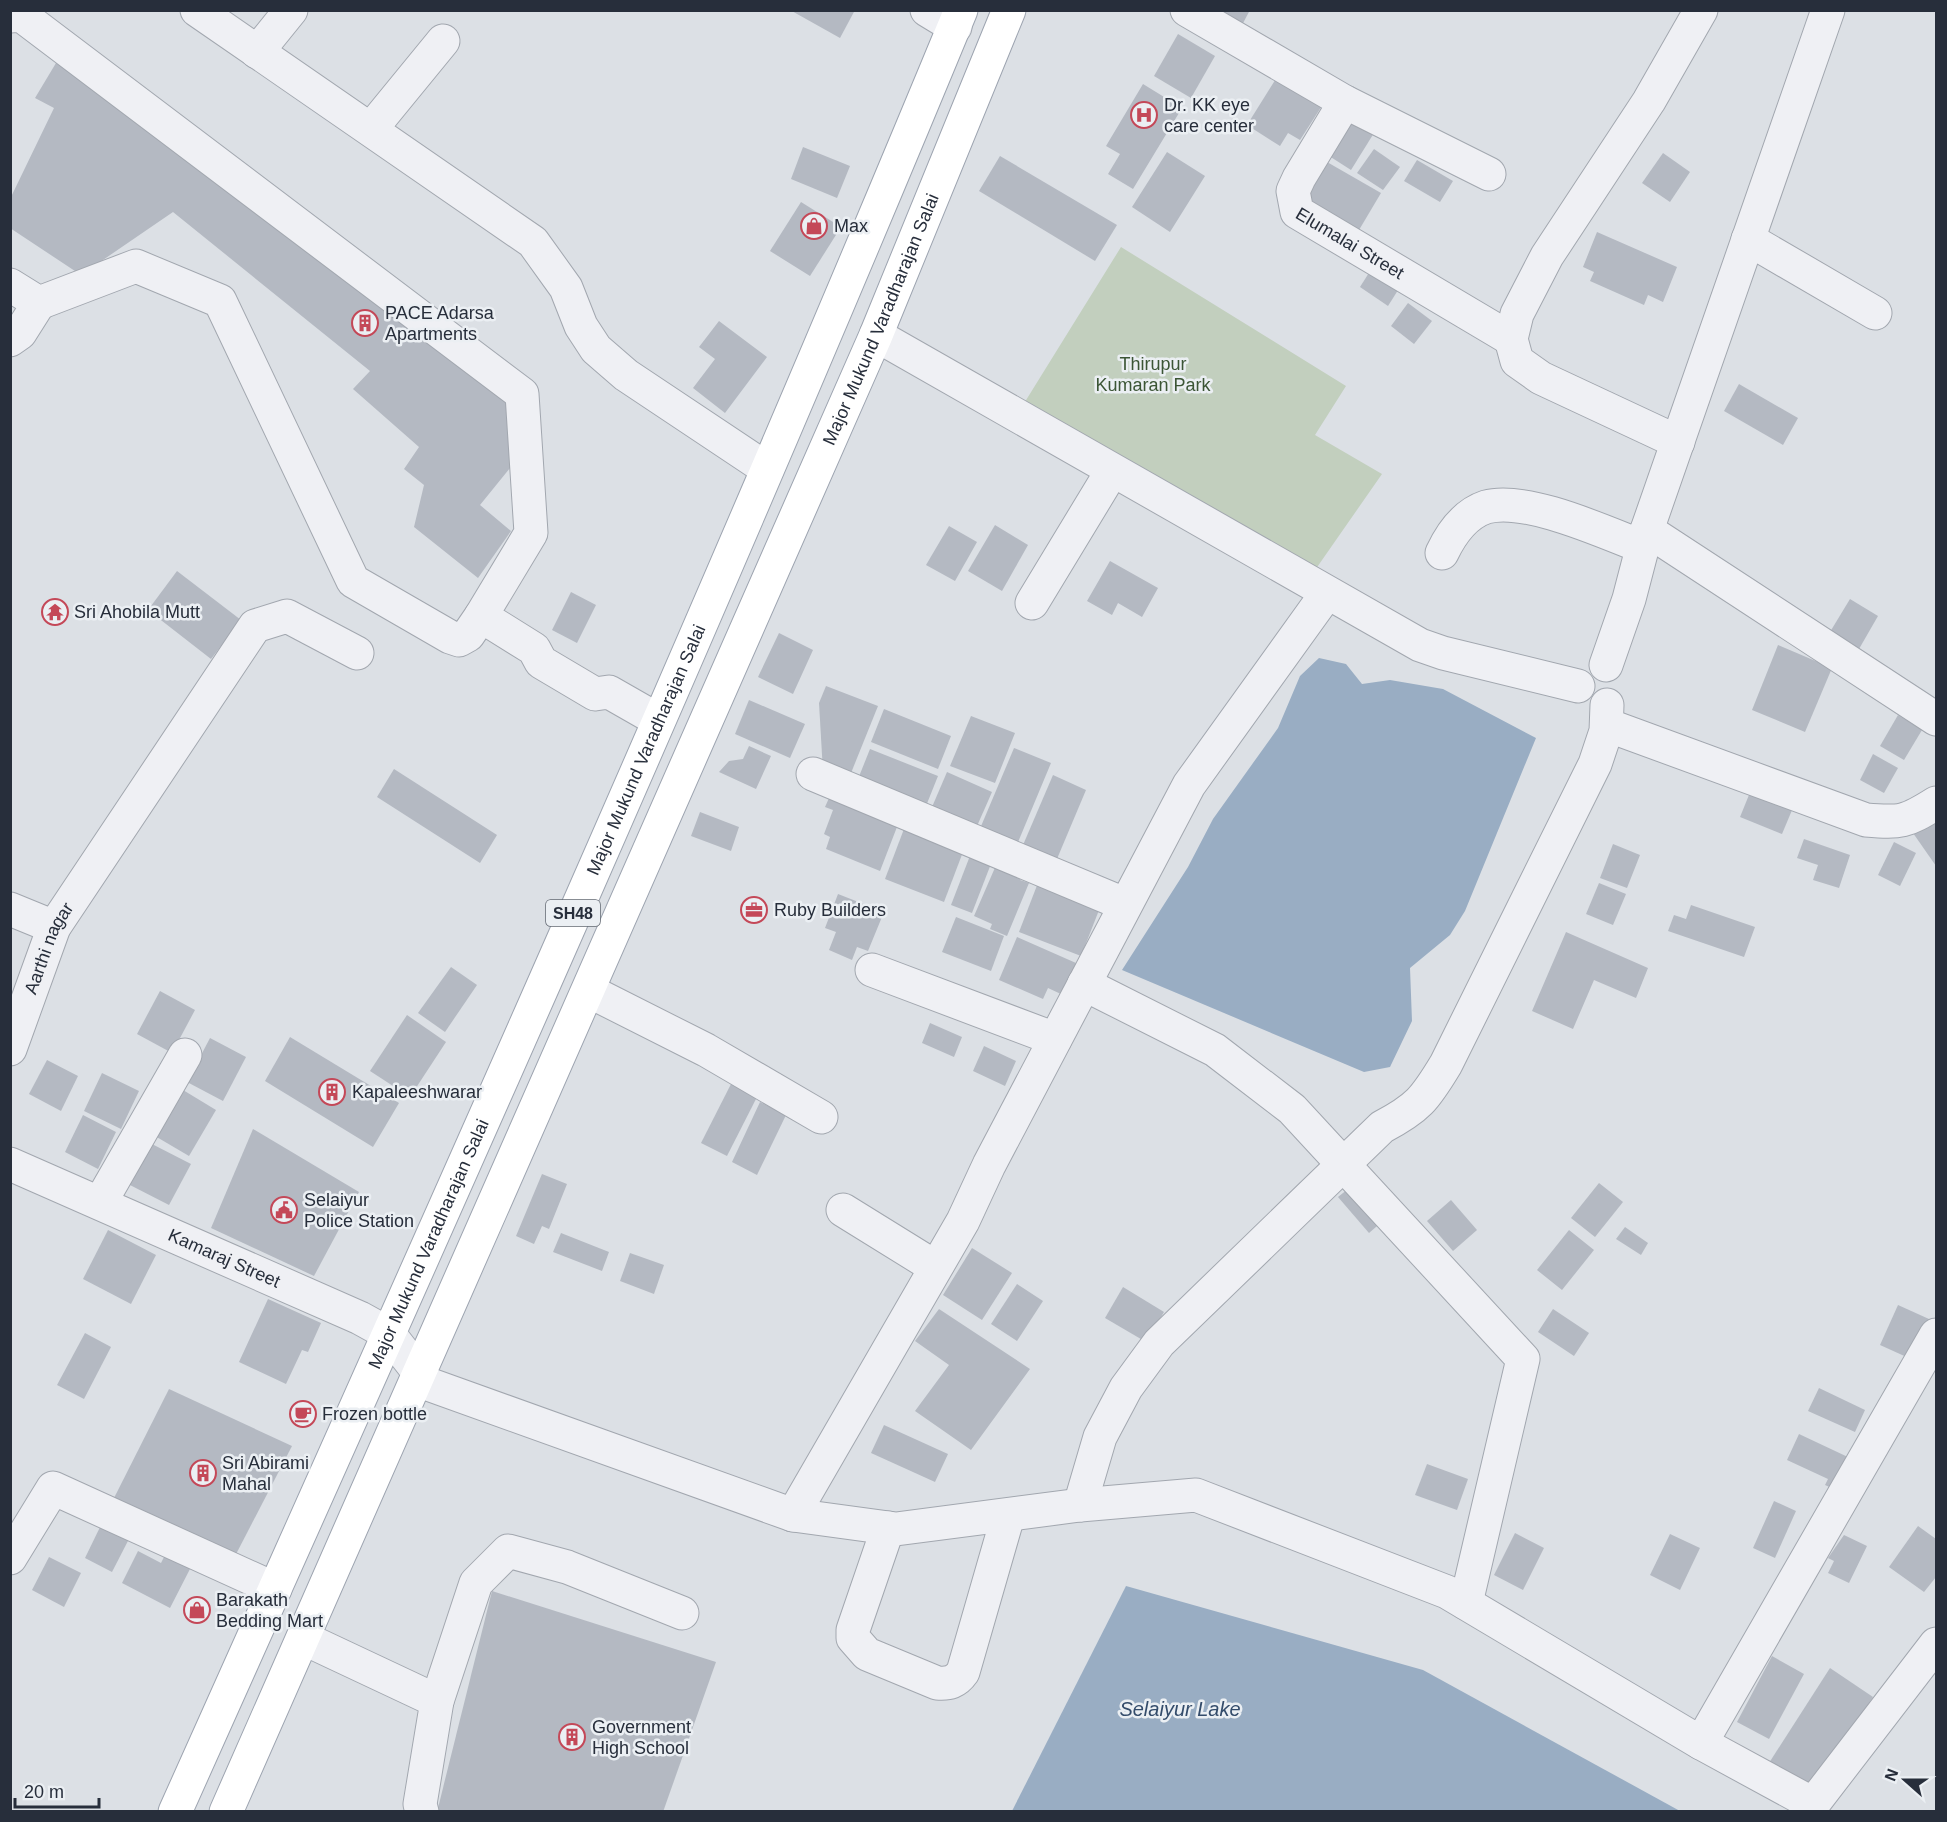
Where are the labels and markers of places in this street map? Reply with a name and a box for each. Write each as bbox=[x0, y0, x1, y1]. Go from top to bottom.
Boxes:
place label: Dr. KK eye care center bbox=[1164, 95, 1254, 136]
hospital icon: Dr. KK eye care center bbox=[1129, 100, 1159, 130]
shop icon: Max bbox=[799, 211, 829, 241]
place label: Max bbox=[834, 216, 868, 236]
place label: PACE Adarsa Apartments bbox=[385, 303, 495, 344]
building icon: PACE Adarsa Apartments bbox=[350, 308, 380, 338]
temple icon: Sri Ahobila Mutt bbox=[40, 597, 70, 627]
place label: Sri Ahobila Mutt bbox=[74, 602, 200, 622]
office icon: Ruby Builders bbox=[739, 895, 769, 925]
place label: Ruby Builders bbox=[774, 900, 886, 920]
building icon: Kapaleeshwarar bbox=[317, 1077, 347, 1107]
place label: Kapaleeshwarar bbox=[352, 1082, 482, 1102]
place label: Selaiyur Police Station bbox=[304, 1190, 414, 1231]
public building icon: Selaiyur Police Station bbox=[269, 1195, 299, 1225]
cafe icon: Frozen bottle bbox=[288, 1399, 318, 1429]
place label: Frozen bottle bbox=[322, 1404, 427, 1424]
place label: Sri Abirami Mahal bbox=[222, 1453, 309, 1494]
building icon: Sri Abirami Mahal bbox=[188, 1458, 218, 1488]
place label: Barakath Bedding Mart bbox=[216, 1590, 323, 1631]
shop icon: Barakath Bedding Mart bbox=[182, 1595, 212, 1625]
place label: Government High School bbox=[592, 1717, 691, 1758]
building icon: Government High School bbox=[557, 1722, 587, 1752]

